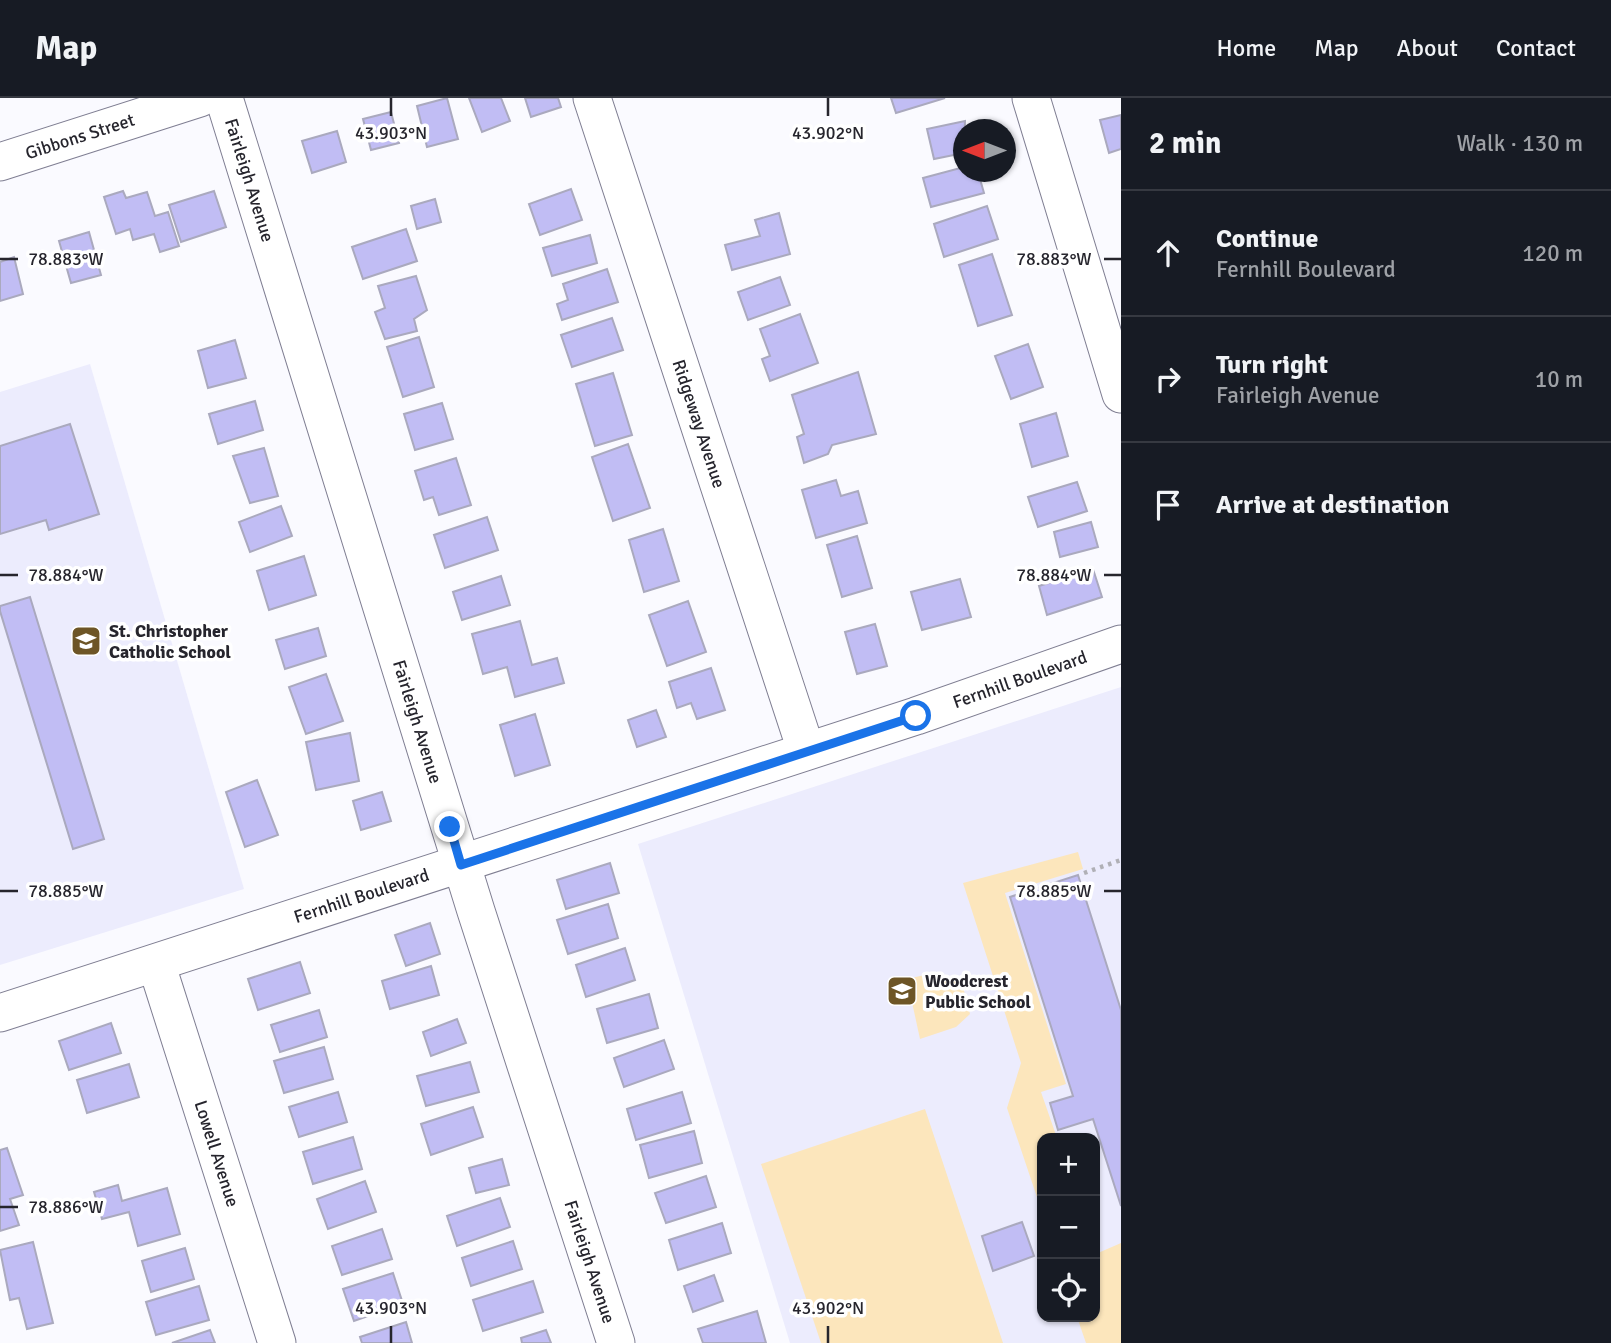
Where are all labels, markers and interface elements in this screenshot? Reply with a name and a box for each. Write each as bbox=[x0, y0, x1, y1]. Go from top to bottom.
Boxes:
text: Map bbox=[35, 28, 97, 69]
text: Home bbox=[1216, 33, 1276, 63]
text: Map bbox=[1314, 33, 1359, 63]
text: About bbox=[1397, 33, 1458, 63]
text: Contact bbox=[1496, 33, 1576, 63]
street label: Gibbons Street bbox=[23, 109, 137, 164]
street label: Fairleigh Avenue bbox=[220, 116, 279, 245]
north arrow bbox=[953, 119, 1016, 182]
text: 43.903°N bbox=[355, 122, 427, 144]
text: 43.902°N bbox=[792, 122, 864, 144]
text: 2 min bbox=[1149, 125, 1221, 162]
text: Walk · 130 m bbox=[1457, 129, 1583, 158]
text: Continue bbox=[1216, 223, 1318, 255]
icon: ahead bbox=[1149, 234, 1187, 272]
text: 120 m bbox=[1522, 239, 1583, 268]
text: 78.883°W bbox=[28, 248, 104, 270]
text: 78.883°W bbox=[1016, 248, 1092, 270]
text: Fernhill Boulevard bbox=[1216, 255, 1396, 284]
text: Turn right bbox=[1216, 349, 1328, 381]
street label: Ridgeway Avenue bbox=[668, 357, 730, 491]
icon: right bbox=[1149, 360, 1187, 398]
text: 10 m bbox=[1535, 365, 1583, 394]
text: Fairleigh Avenue bbox=[1216, 381, 1380, 410]
icon: arrive bbox=[1149, 486, 1187, 524]
text: Arrive at destination bbox=[1216, 489, 1449, 521]
text: 78.884°W bbox=[28, 564, 104, 586]
text: 78.884°W bbox=[1016, 564, 1092, 586]
place label: St. Christopher Catholic School bbox=[109, 620, 231, 663]
school or university icon: St. Christopher Catholic School bbox=[69, 624, 103, 658]
street label: Fernhill Boulevard bbox=[950, 646, 1090, 713]
street label: Fairleigh Avenue bbox=[388, 657, 447, 786]
route start bbox=[900, 700, 931, 731]
route end bbox=[434, 811, 465, 842]
street label: Fernhill Boulevard bbox=[291, 864, 432, 928]
text: 78.885°W bbox=[28, 880, 104, 902]
text: 78.885°W bbox=[1016, 880, 1092, 902]
place label: Woodcrest Public School bbox=[925, 970, 1031, 1013]
school or university icon: Woodcrest Public School bbox=[885, 974, 919, 1008]
street label: Lowell Avenue bbox=[189, 1098, 244, 1210]
map controls bbox=[1037, 1133, 1100, 1322]
button: + bbox=[1037, 1133, 1100, 1196]
text: 78.886°W bbox=[28, 1196, 104, 1218]
button: − bbox=[1037, 1196, 1100, 1259]
street label: Fairleigh Avenue bbox=[559, 1198, 620, 1326]
button: locate bbox=[1037, 1259, 1100, 1322]
text: 43.903°N bbox=[355, 1297, 427, 1319]
text: 43.902°N bbox=[792, 1297, 864, 1319]

